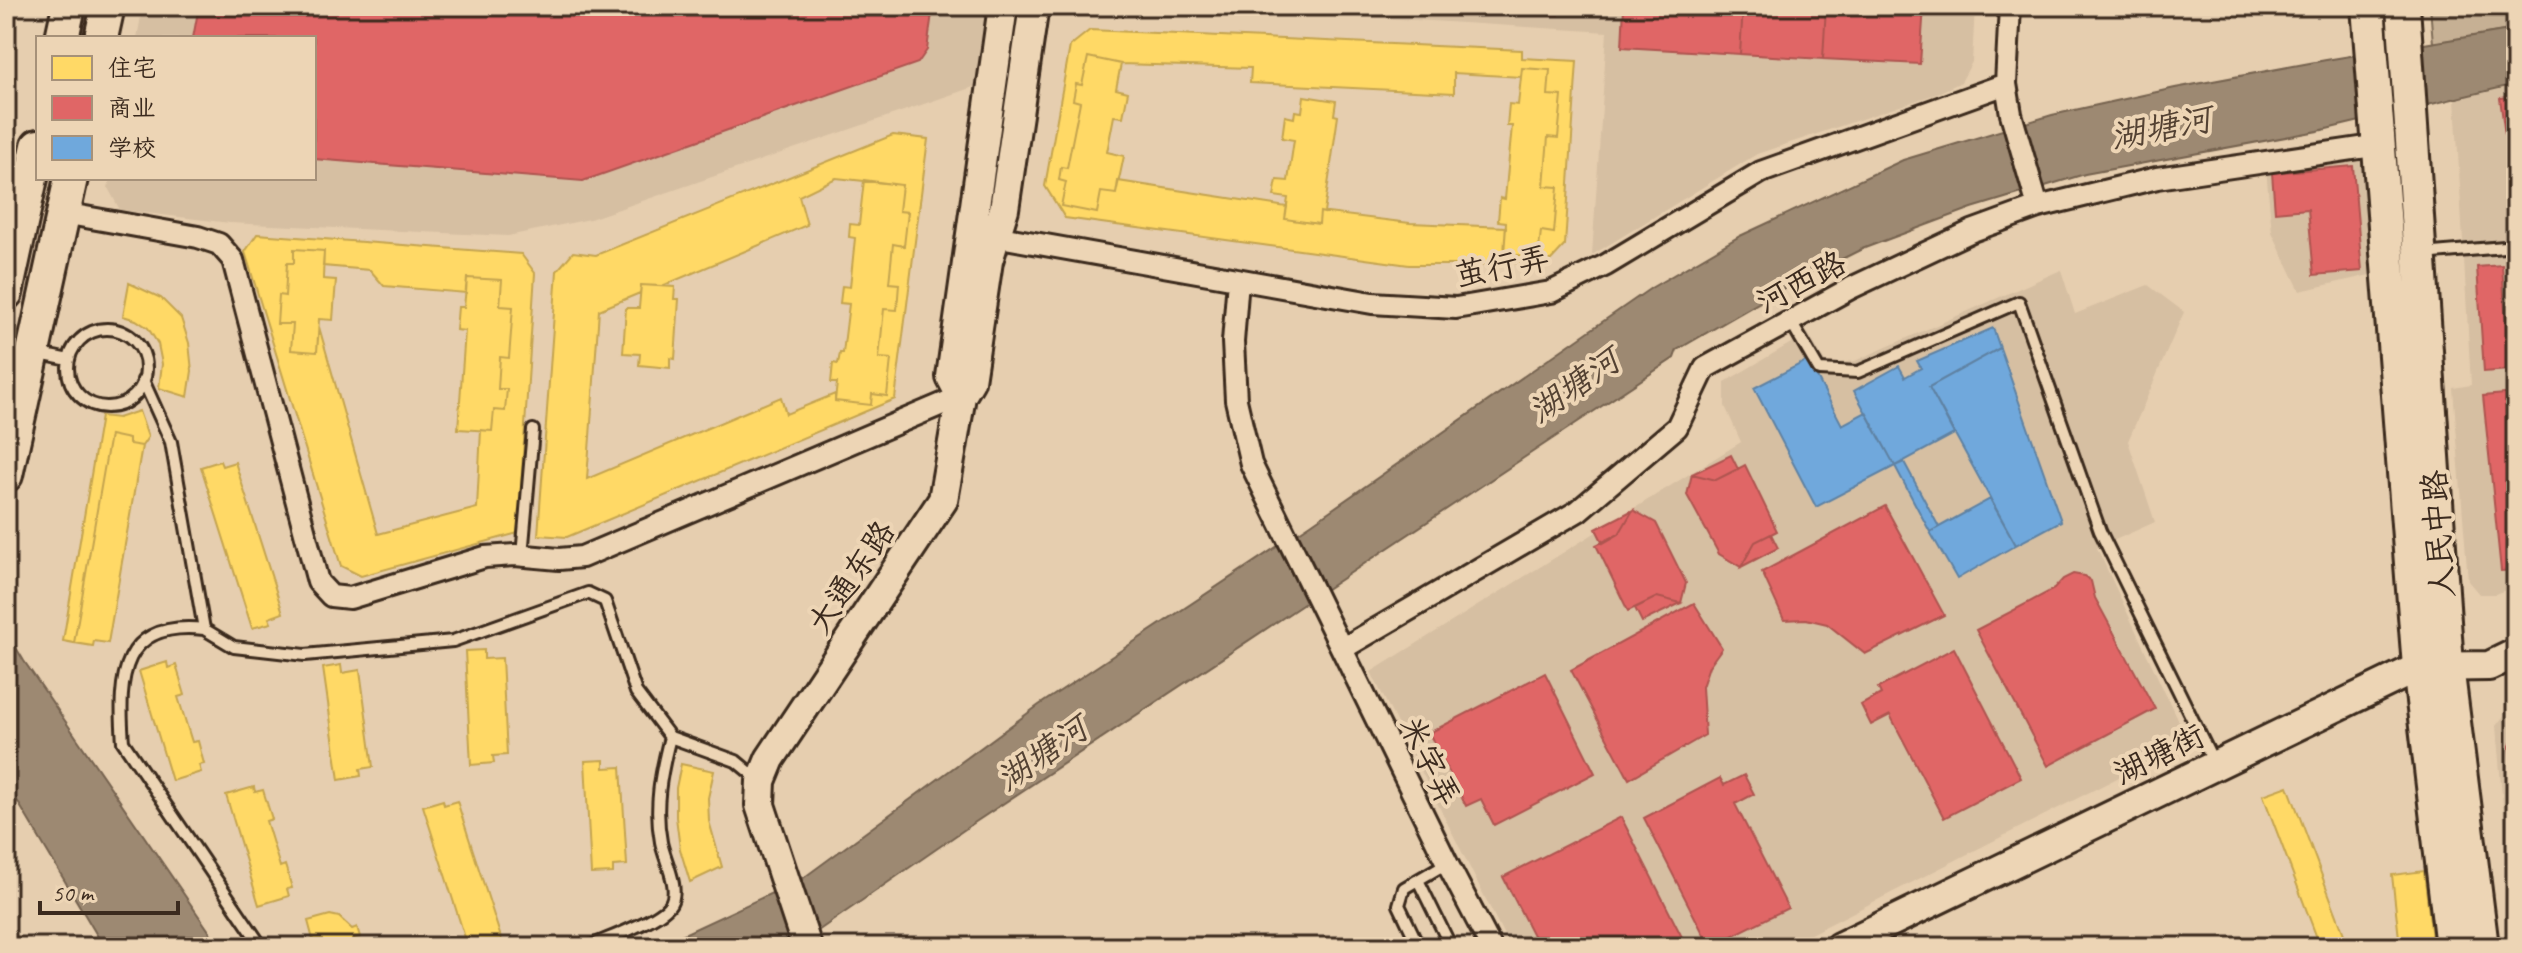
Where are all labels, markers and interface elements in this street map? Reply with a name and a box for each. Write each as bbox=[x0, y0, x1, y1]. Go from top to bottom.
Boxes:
legend bbox=[36, 36, 316, 180]
text: 住宅 bbox=[108, 53, 156, 83]
text: 商业 bbox=[108, 93, 156, 123]
water label: 湖塘河 bbox=[2107, 96, 2220, 158]
text: 学校 bbox=[108, 133, 156, 163]
street label: 茧行弄 bbox=[1451, 237, 1553, 296]
street label: 河西路 bbox=[1749, 242, 1853, 323]
water label: 湖塘河 bbox=[1520, 336, 1632, 432]
street label: 人民中路 bbox=[2414, 469, 2463, 599]
street label: 大通东路 bbox=[799, 513, 904, 642]
water label: 湖塘河 bbox=[988, 704, 1100, 800]
street label: 米字弄 bbox=[1390, 709, 1469, 813]
street label: 湖塘街 bbox=[2107, 715, 2211, 794]
scale bar bbox=[40, 865, 178, 915]
text: 50 m bbox=[52, 878, 95, 908]

